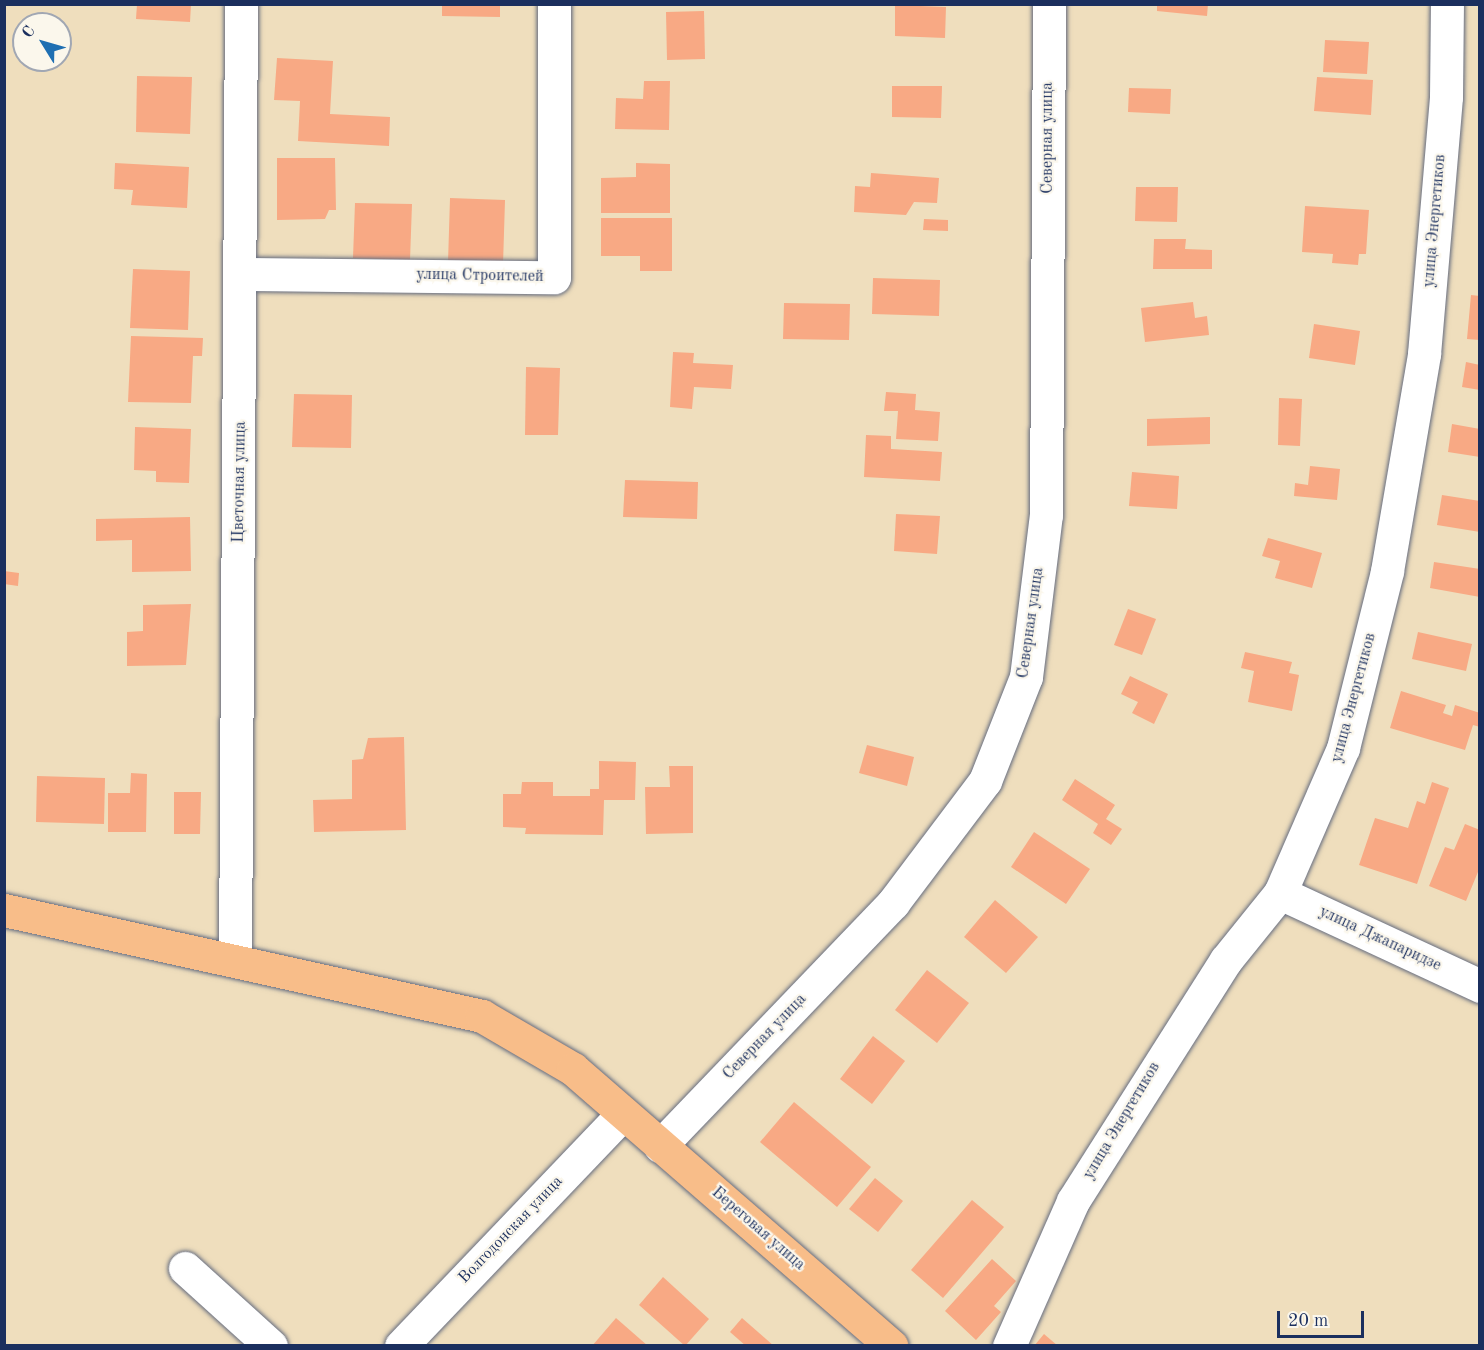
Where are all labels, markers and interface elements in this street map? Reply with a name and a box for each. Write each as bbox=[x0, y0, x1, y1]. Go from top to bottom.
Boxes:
north arrow bbox=[12, 12, 72, 72]
text: С bbox=[20, 23, 39, 41]
street label: Северная улица bbox=[1038, 82, 1058, 194]
street label: улица Энергетиков bbox=[1420, 154, 1450, 288]
street label: улица Строителей bbox=[416, 265, 544, 287]
street label: Цветочная улица bbox=[229, 421, 251, 543]
street label: Северная улица bbox=[1014, 566, 1048, 680]
street label: улица Энергетиков bbox=[1327, 631, 1381, 765]
street label: улица Джапаридзе bbox=[1316, 902, 1444, 976]
street label: Северная улица bbox=[719, 990, 811, 1084]
street label: улица Энергетиков bbox=[1079, 1059, 1165, 1183]
street label: Волгодонская улица bbox=[455, 1172, 567, 1288]
street label: Береговая улица bbox=[707, 1183, 809, 1275]
scale bar bbox=[1280, 1299, 1367, 1337]
text: 20 m bbox=[1288, 1312, 1328, 1330]

